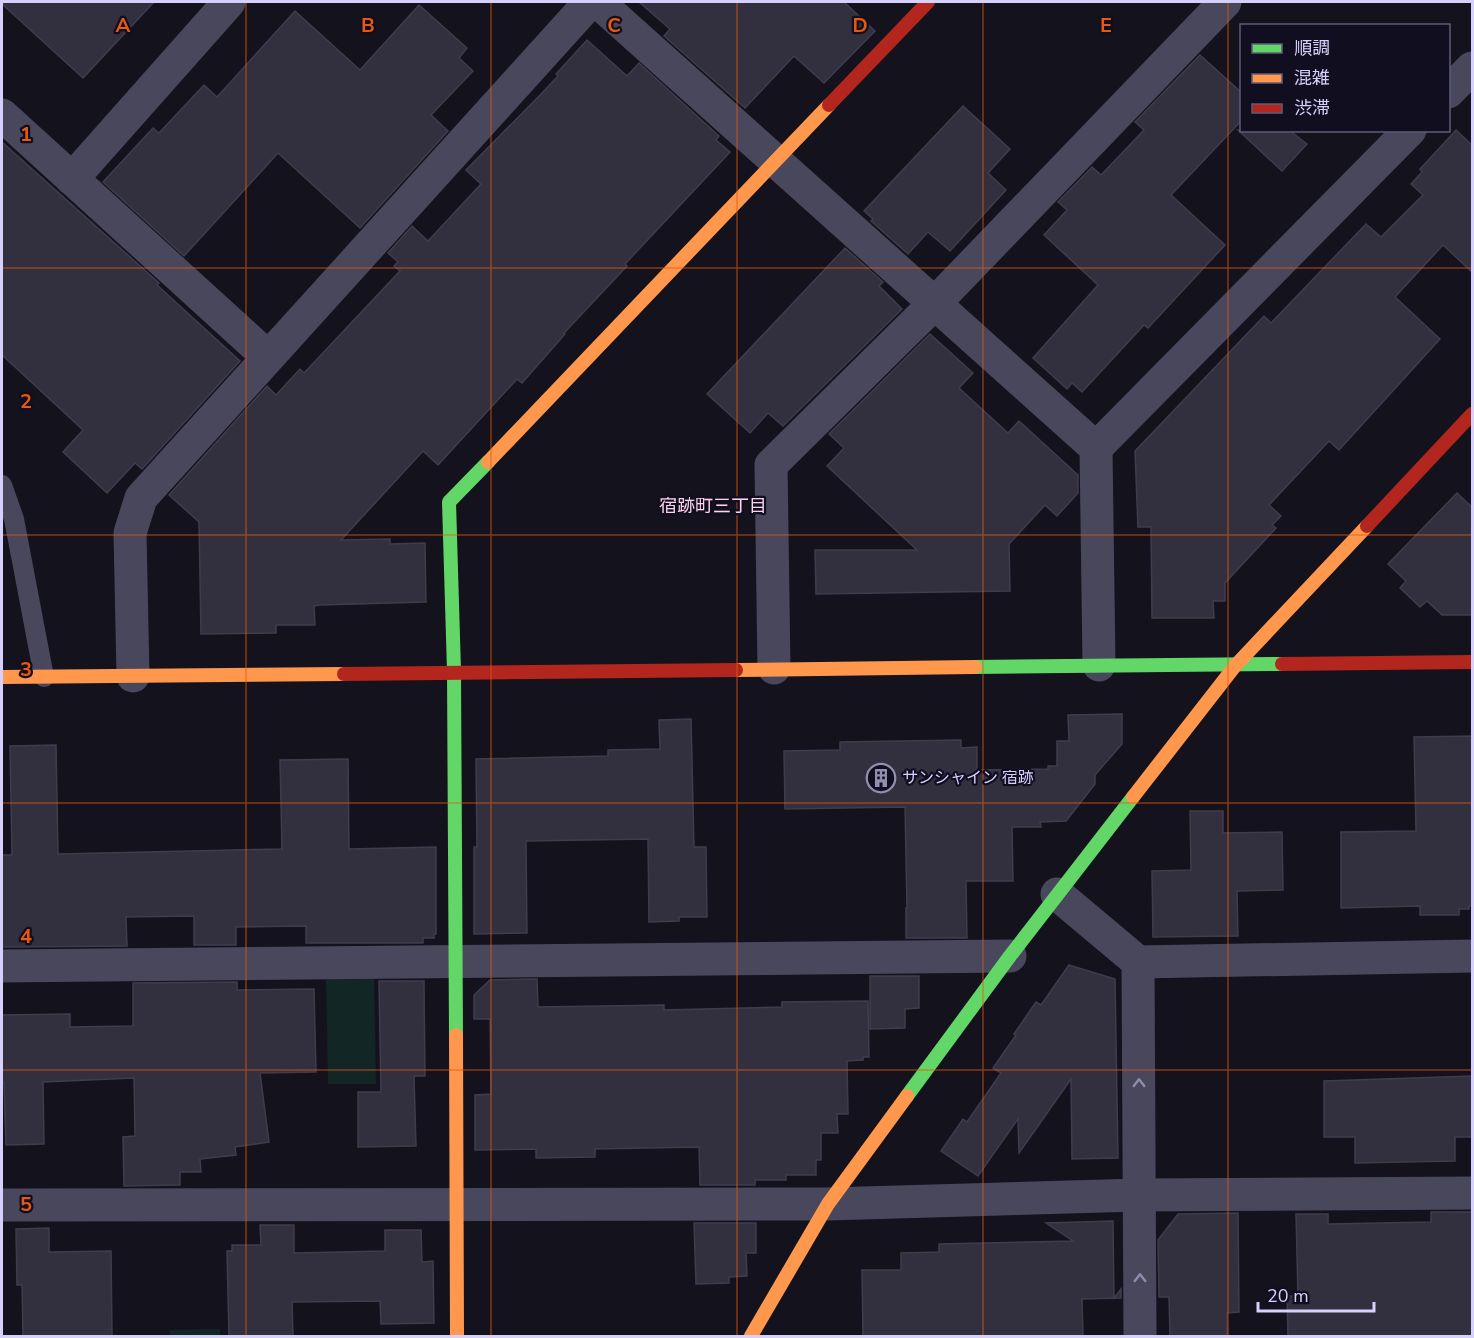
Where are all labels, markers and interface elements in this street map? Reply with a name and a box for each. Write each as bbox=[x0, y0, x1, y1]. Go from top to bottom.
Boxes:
text: A bbox=[116, 12, 131, 39]
text: B bbox=[361, 12, 375, 39]
text: C bbox=[607, 12, 621, 39]
text: D bbox=[852, 12, 868, 39]
text: E bbox=[1100, 12, 1112, 39]
legend bbox=[1240, 24, 1450, 132]
text: 順調 bbox=[1294, 36, 1330, 60]
text: 混雑 bbox=[1294, 66, 1330, 90]
text: 渋滞 bbox=[1294, 96, 1330, 120]
text: 1 bbox=[20, 121, 32, 148]
text: 2 bbox=[20, 388, 32, 415]
district label: 宿跡町三丁目 bbox=[659, 494, 767, 518]
text: 3 bbox=[20, 656, 32, 683]
building icon: サンシャイン 宿跡 bbox=[865, 762, 897, 794]
place label: サンシャイン 宿跡 bbox=[902, 767, 1034, 789]
text: 4 bbox=[20, 923, 32, 950]
one-way arrow bbox=[1133, 1079, 1145, 1088]
text: 5 bbox=[20, 1191, 32, 1218]
one-way arrow bbox=[1134, 1274, 1146, 1283]
scale bar bbox=[1258, 1275, 1374, 1313]
text: 20 m bbox=[1267, 1284, 1309, 1308]

